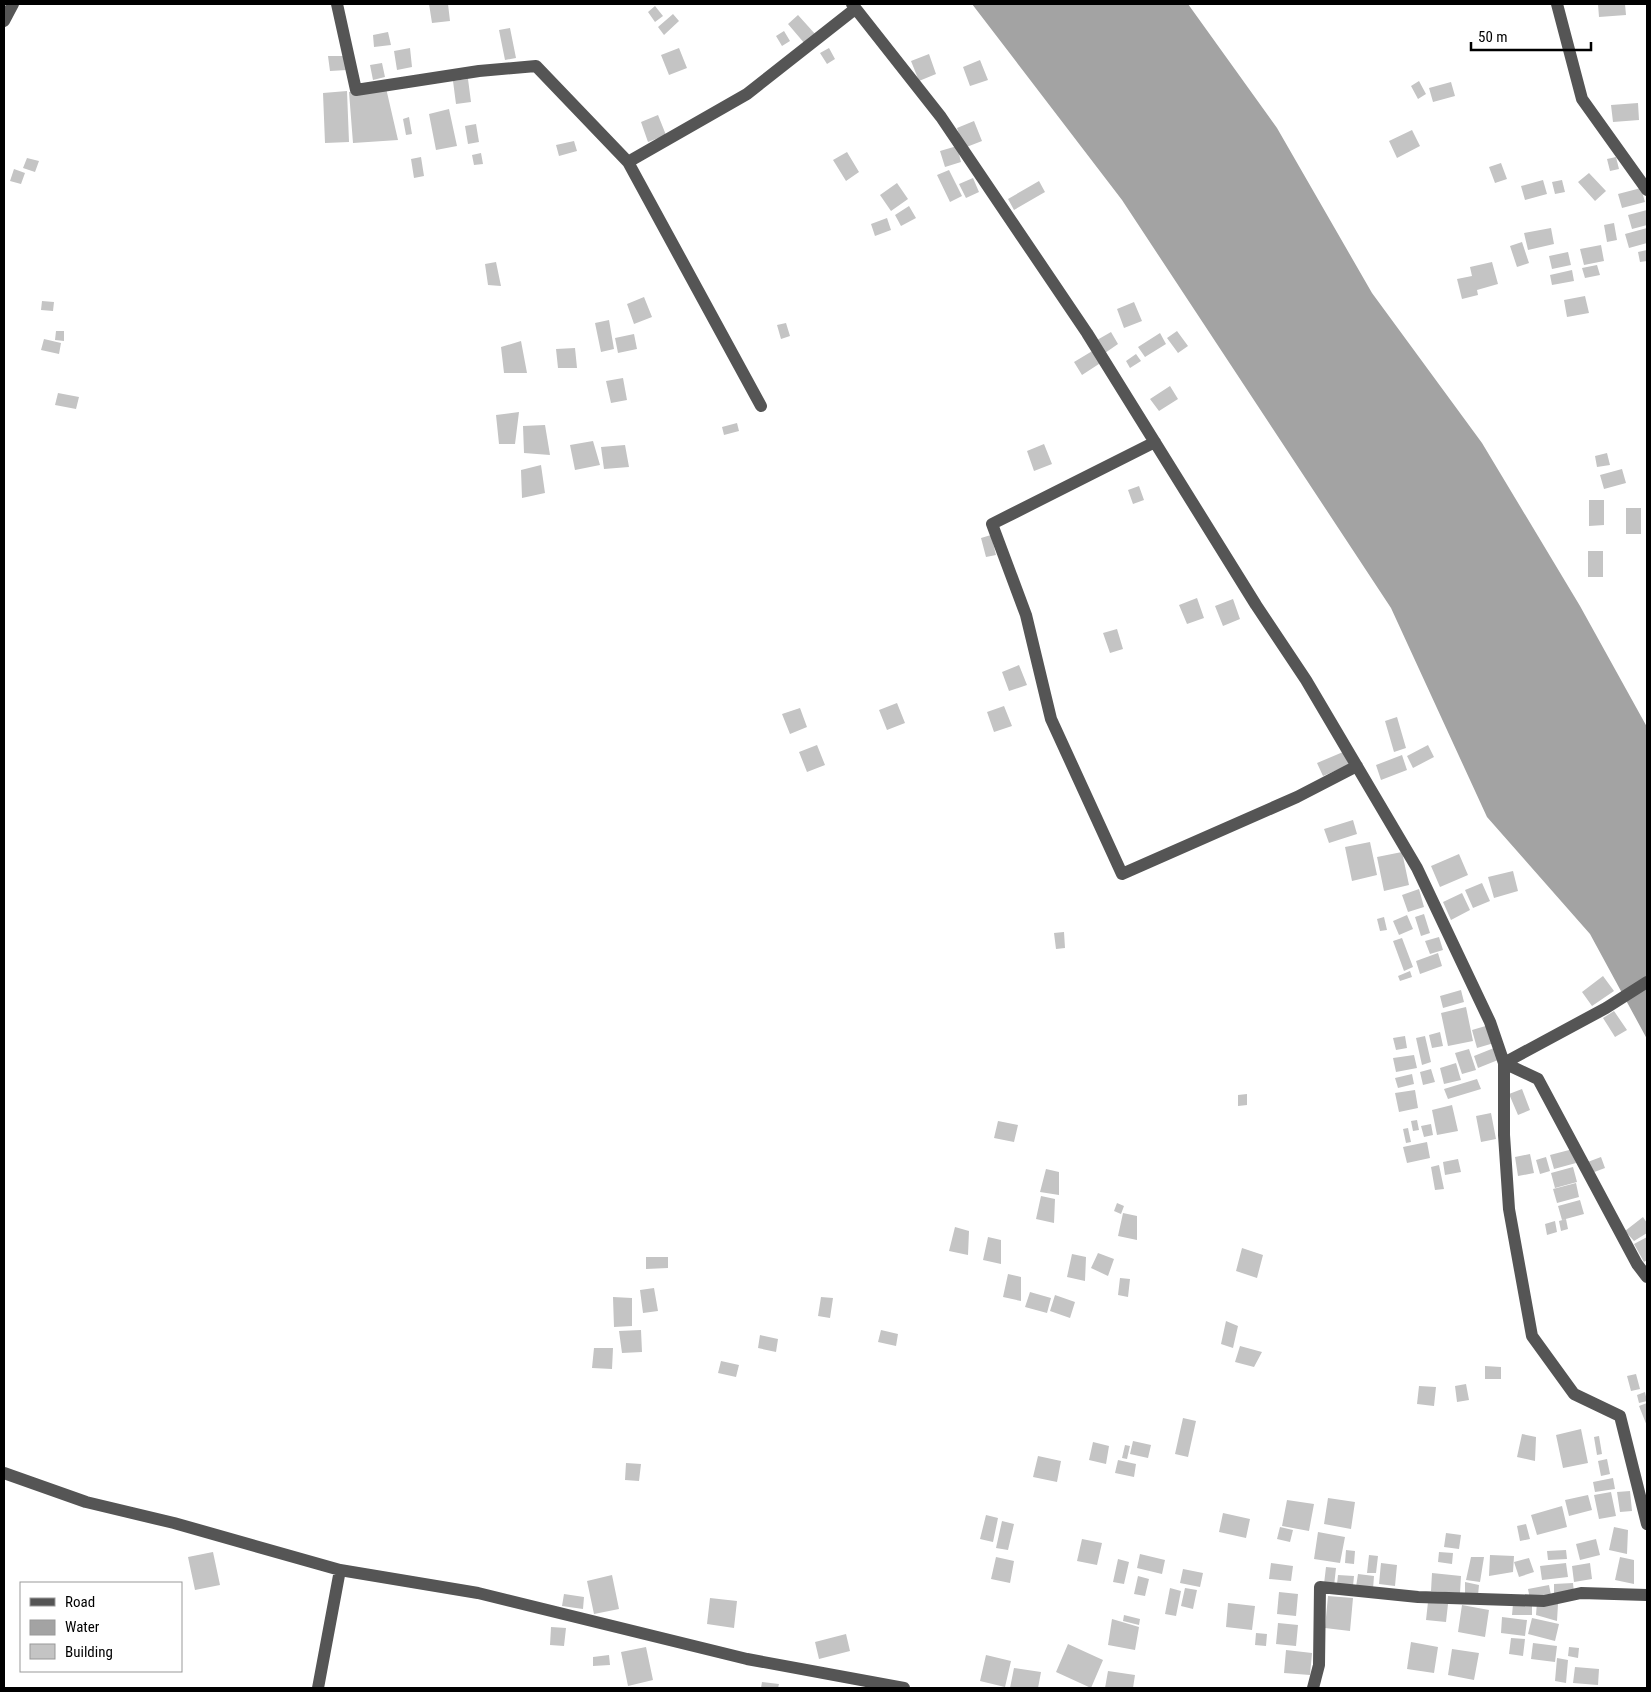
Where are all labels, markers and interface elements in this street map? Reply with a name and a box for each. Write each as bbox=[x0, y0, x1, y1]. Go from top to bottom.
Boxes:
scale bar bbox=[1471, 20, 1591, 52]
text: 50 m bbox=[1478, 28, 1508, 46]
legend bbox=[20, 1582, 182, 1672]
text: Road bbox=[65, 1593, 95, 1611]
text: Water bbox=[65, 1618, 100, 1636]
text: Building bbox=[65, 1643, 113, 1661]

